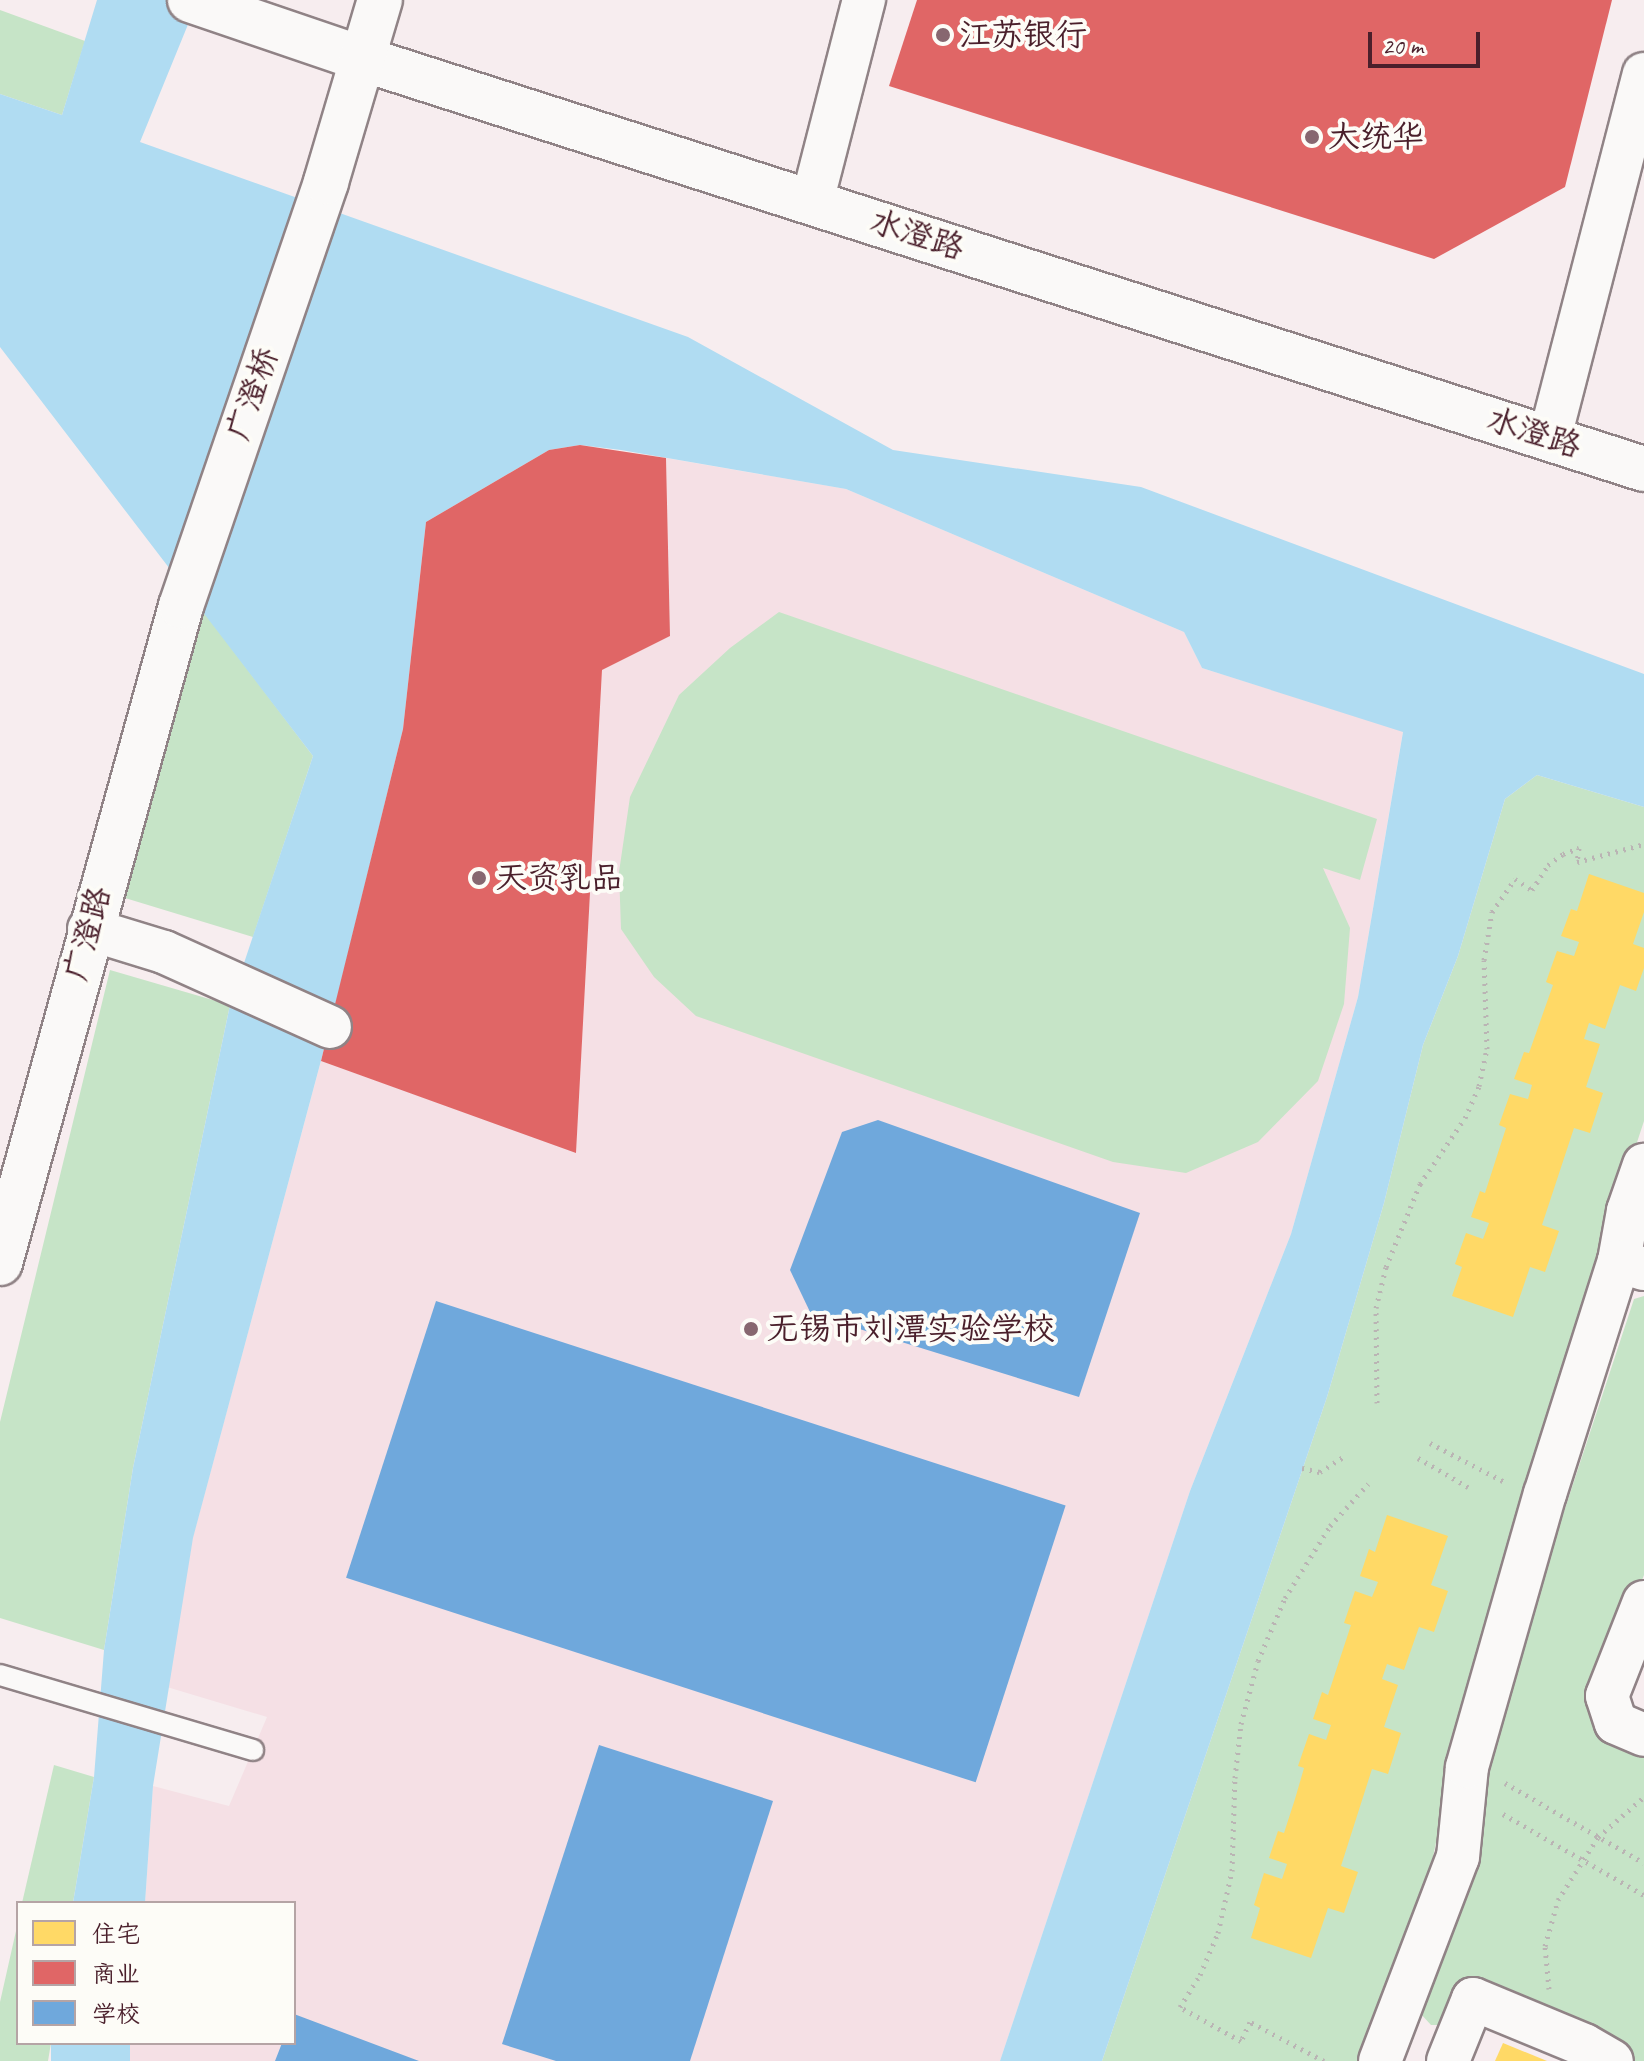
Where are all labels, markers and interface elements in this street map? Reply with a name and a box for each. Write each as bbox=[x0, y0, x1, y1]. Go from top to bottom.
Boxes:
place label: 江苏银行 bbox=[959, 16, 1087, 54]
scale bar bbox=[1372, 16, 1484, 66]
marker: 江苏银行 bbox=[934, 26, 952, 44]
text: 20 m bbox=[1382, 31, 1423, 61]
place label: 大统华 bbox=[1328, 118, 1424, 156]
marker: 大统华 bbox=[1303, 128, 1321, 146]
street label: 水澄路 bbox=[865, 202, 969, 268]
street label: 广澄桥 bbox=[219, 342, 287, 446]
street label: 水澄路 bbox=[1482, 400, 1586, 466]
place label: 天资乳品 bbox=[495, 859, 623, 897]
marker: 天资乳品 bbox=[470, 869, 488, 887]
street label: 广澄路 bbox=[57, 883, 119, 985]
place label: 无锡市刘潭实验学校 bbox=[767, 1310, 1055, 1348]
marker: 无锡市刘潭实验学校 bbox=[742, 1320, 760, 1338]
legend bbox=[16, 1901, 296, 2045]
text: 住宅 bbox=[92, 1919, 140, 1949]
text: 商业 bbox=[92, 1959, 140, 1989]
text: 学校 bbox=[92, 1999, 140, 2029]

